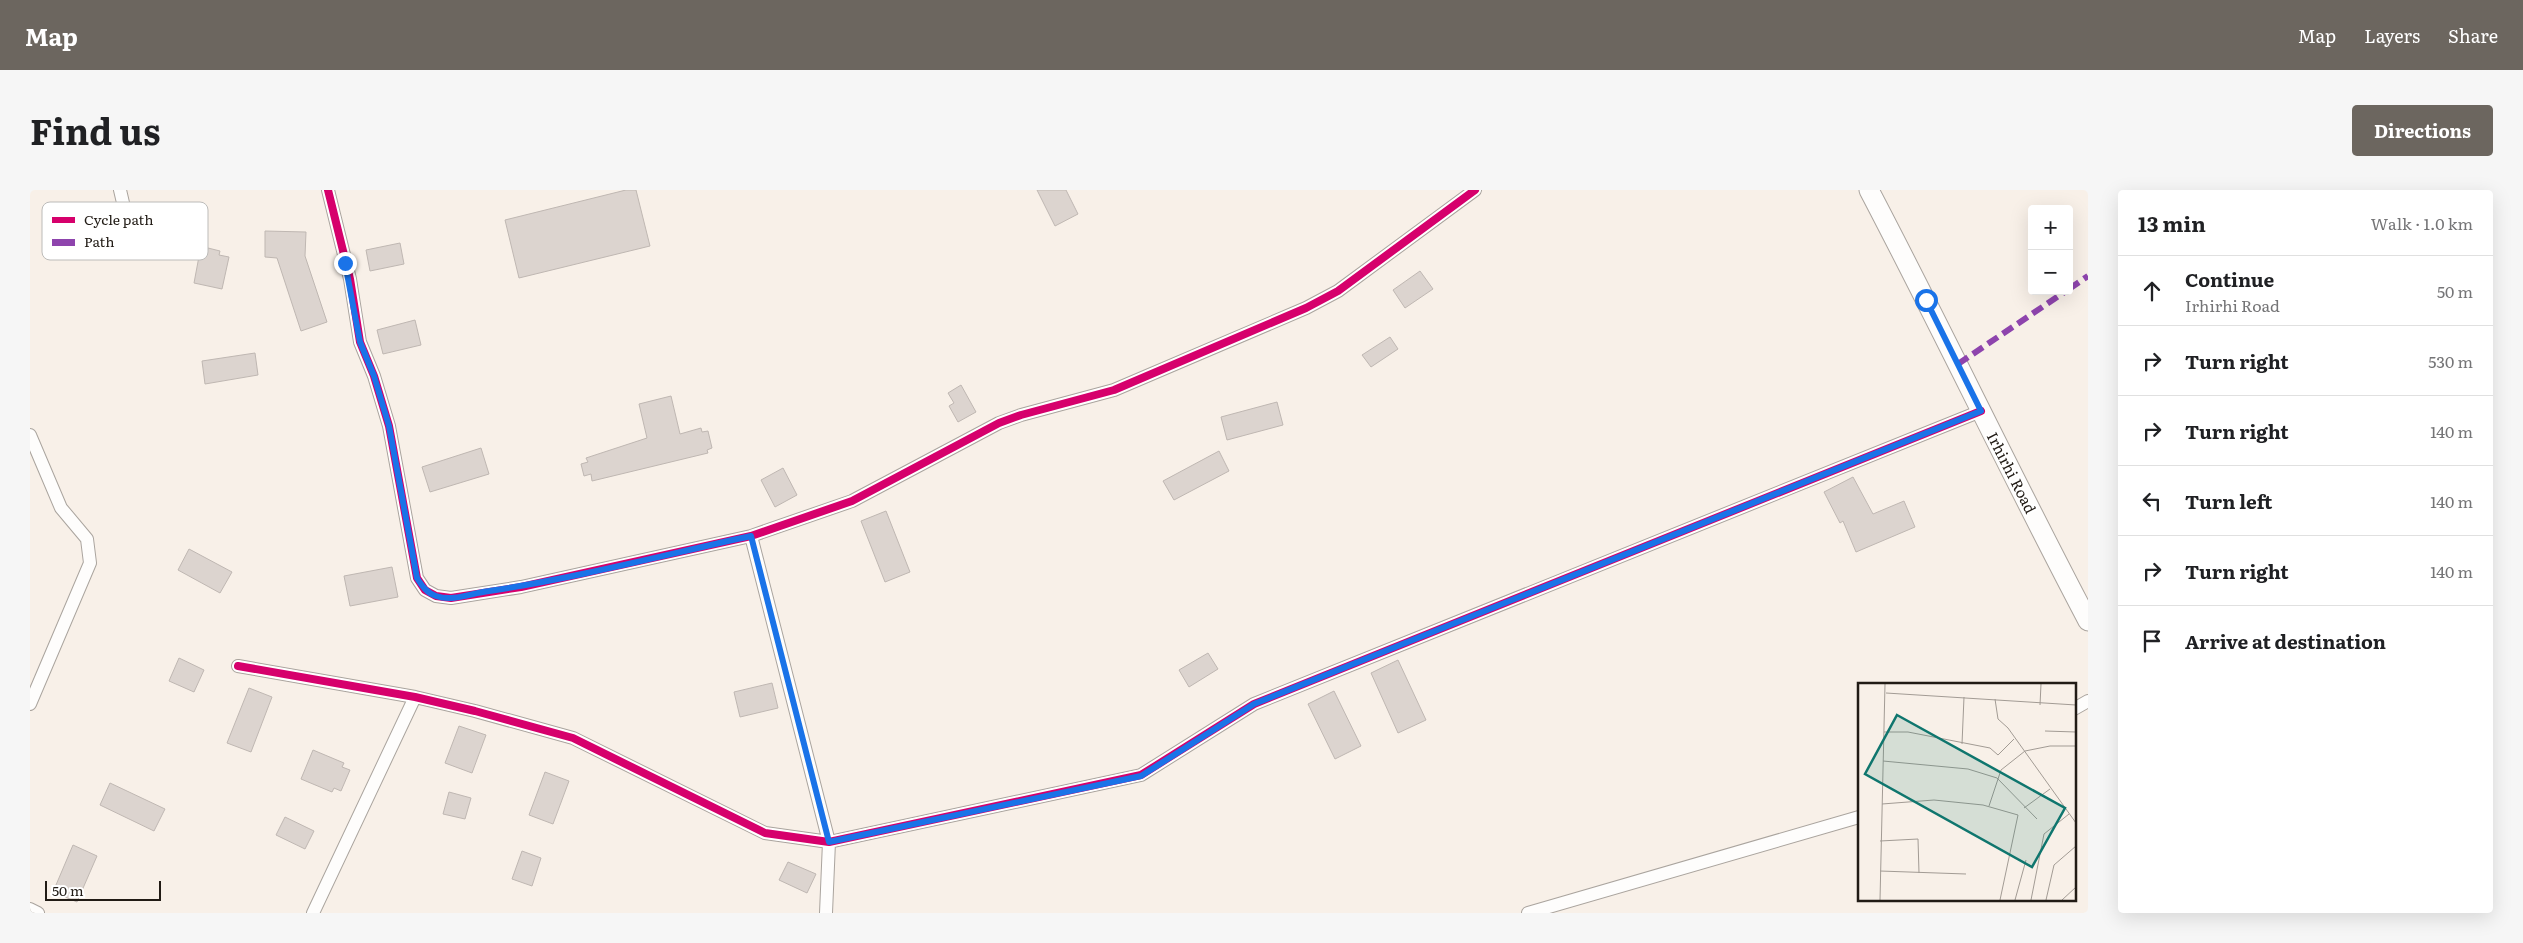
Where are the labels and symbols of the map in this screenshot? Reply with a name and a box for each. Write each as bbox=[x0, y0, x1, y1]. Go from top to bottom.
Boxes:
legend bbox=[42, 202, 208, 260]
text: Cycle path bbox=[84, 209, 153, 229]
text: Path bbox=[84, 231, 114, 251]
route end bbox=[334, 252, 357, 275]
route start bbox=[1915, 289, 1938, 312]
street label: Irhirhi Road bbox=[1982, 427, 2043, 517]
inset map bbox=[1858, 683, 2076, 900]
scale bar bbox=[45, 878, 161, 901]

